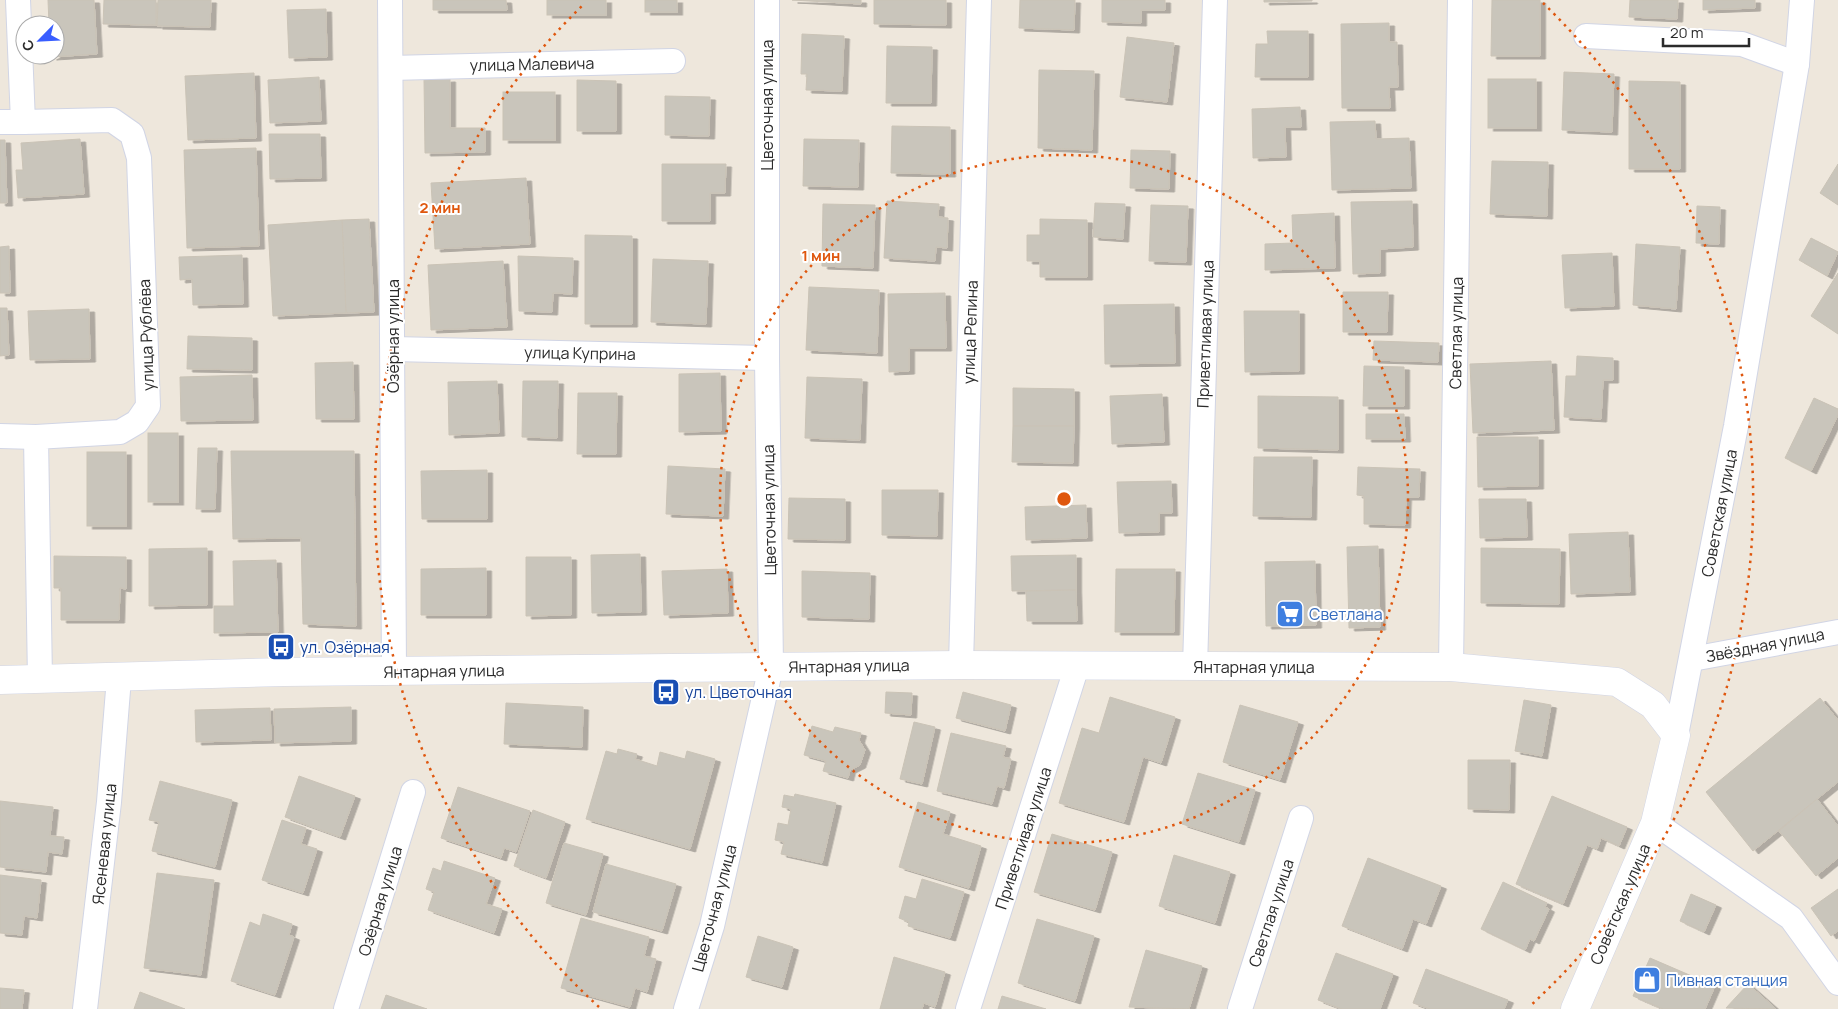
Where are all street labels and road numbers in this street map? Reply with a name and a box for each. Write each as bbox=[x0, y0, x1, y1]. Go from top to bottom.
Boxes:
street label: Цветочная улица bbox=[756, 40, 778, 170]
street label: улица Малевича bbox=[470, 52, 594, 76]
street label: Приветливая улица bbox=[1191, 259, 1219, 409]
street label: Светлая улица bbox=[1444, 277, 1468, 389]
street label: улица Рублёва bbox=[133, 279, 159, 391]
street label: Озёрная улица bbox=[382, 279, 404, 393]
street label: улица Репина bbox=[957, 280, 983, 384]
street label: улица Куприна bbox=[524, 341, 636, 365]
street label: Цветочная улица bbox=[757, 444, 781, 576]
street label: Советская улица bbox=[1696, 447, 1742, 579]
street label: Звёздная улица bbox=[1704, 623, 1826, 667]
street label: Янтарная улица bbox=[788, 654, 910, 678]
street label: Янтарная улица bbox=[1193, 656, 1315, 678]
street label: Янтарная улица bbox=[383, 659, 505, 683]
street label: Приветливая улица bbox=[990, 764, 1056, 912]
street label: Ясеневая улица bbox=[87, 782, 121, 906]
street label: Советская улица bbox=[1585, 840, 1655, 968]
street label: Цветочная улица bbox=[686, 842, 742, 974]
street label: Озёрная улица bbox=[353, 843, 407, 959]
street label: Светлая улица bbox=[1243, 856, 1299, 970]

